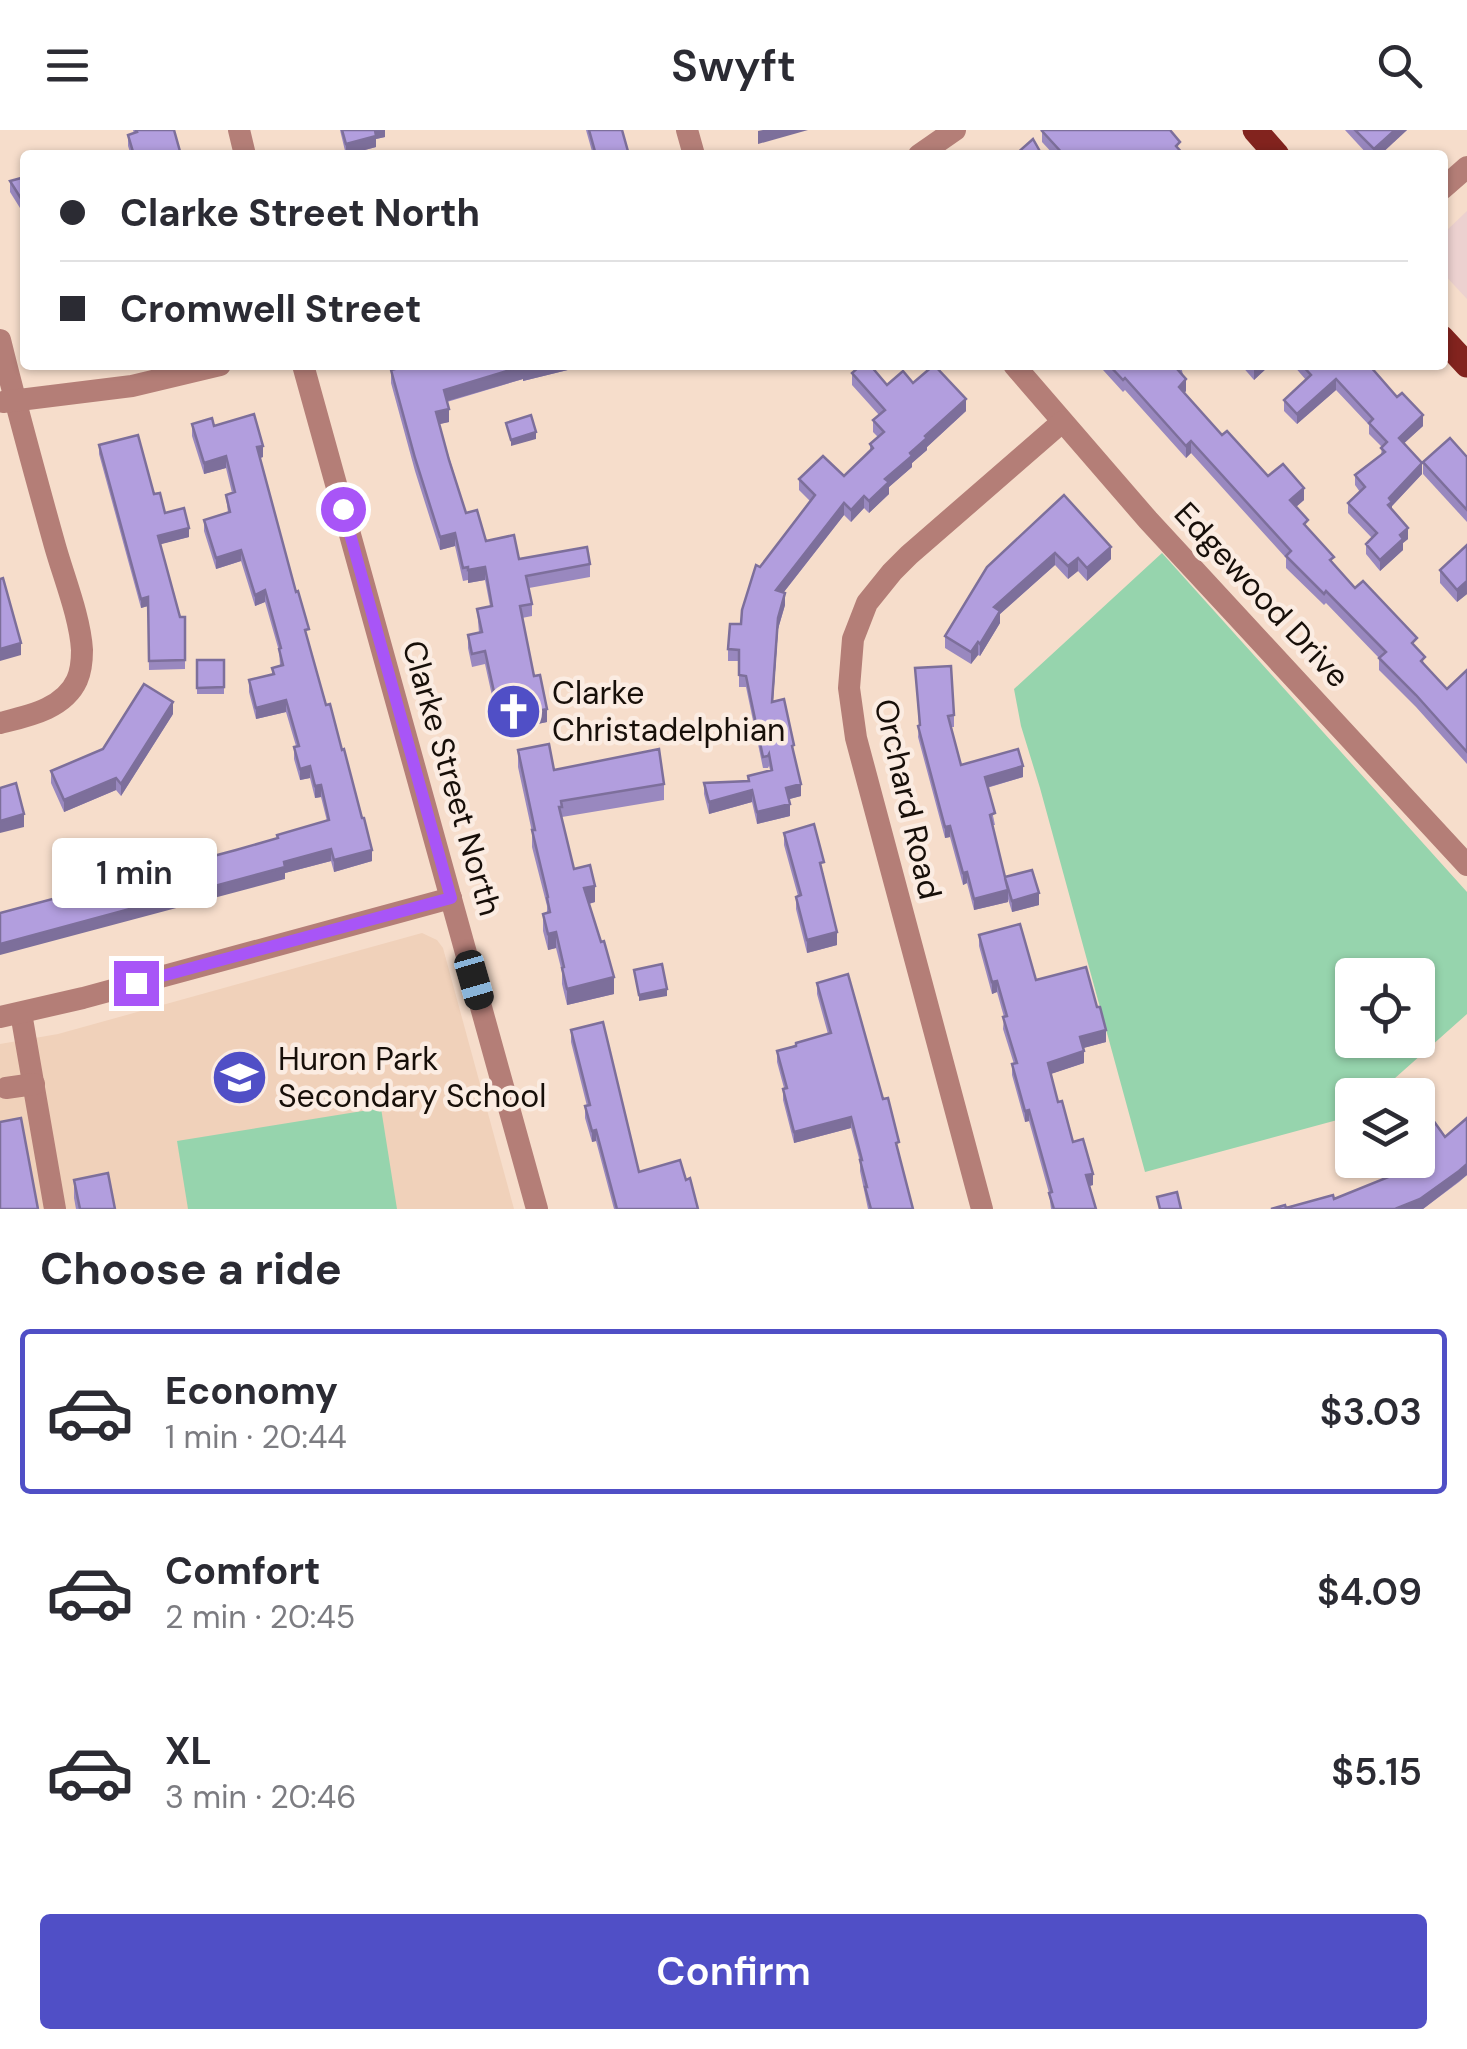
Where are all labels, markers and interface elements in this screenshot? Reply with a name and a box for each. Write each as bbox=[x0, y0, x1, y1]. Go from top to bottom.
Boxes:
text: Swyft bbox=[671, 36, 796, 95]
icon: menu bbox=[40, 38, 95, 93]
icon: search bbox=[1372, 38, 1427, 93]
text: Clarke Street North bbox=[120, 188, 480, 238]
text: Cromwell Street bbox=[120, 284, 421, 334]
route start bbox=[321, 487, 366, 532]
street label: Edgewood Drive bbox=[1165, 493, 1359, 697]
street label: Clarke Street North bbox=[393, 636, 511, 920]
place label: Clarke Christadelphian bbox=[552, 672, 785, 751]
church icon: Clarke Christadelphian bbox=[483, 681, 543, 741]
street label: Orchard Road bbox=[865, 695, 951, 903]
callout: 1 min bbox=[54, 838, 218, 908]
text: 1 min bbox=[96, 852, 173, 894]
car bbox=[451, 947, 497, 1013]
map controls bbox=[1335, 958, 1435, 1178]
button: locate bbox=[1335, 958, 1435, 1058]
route end bbox=[114, 961, 159, 1006]
place label: Huron Park Secondary School bbox=[278, 1038, 546, 1117]
school or university icon: Huron Park Secondary School bbox=[209, 1047, 269, 1107]
button: layers bbox=[1335, 1078, 1435, 1178]
text: Choose a ride bbox=[40, 1239, 342, 1298]
text: Economy bbox=[165, 1366, 338, 1416]
icon: car bbox=[45, 1367, 135, 1457]
text: $3.03 bbox=[1320, 1387, 1422, 1437]
text: 1 min · 20:44 bbox=[165, 1416, 347, 1458]
text: Comfort bbox=[165, 1546, 321, 1596]
icon: car bbox=[45, 1547, 135, 1637]
text: $4.09 bbox=[1317, 1567, 1422, 1617]
text: 2 min · 20:45 bbox=[165, 1596, 355, 1638]
text: XL bbox=[165, 1726, 212, 1776]
icon: car bbox=[45, 1727, 135, 1817]
text: $5.15 bbox=[1331, 1747, 1422, 1797]
text: 3 min · 20:46 bbox=[165, 1776, 356, 1818]
button: Confirm bbox=[40, 1914, 1427, 2029]

